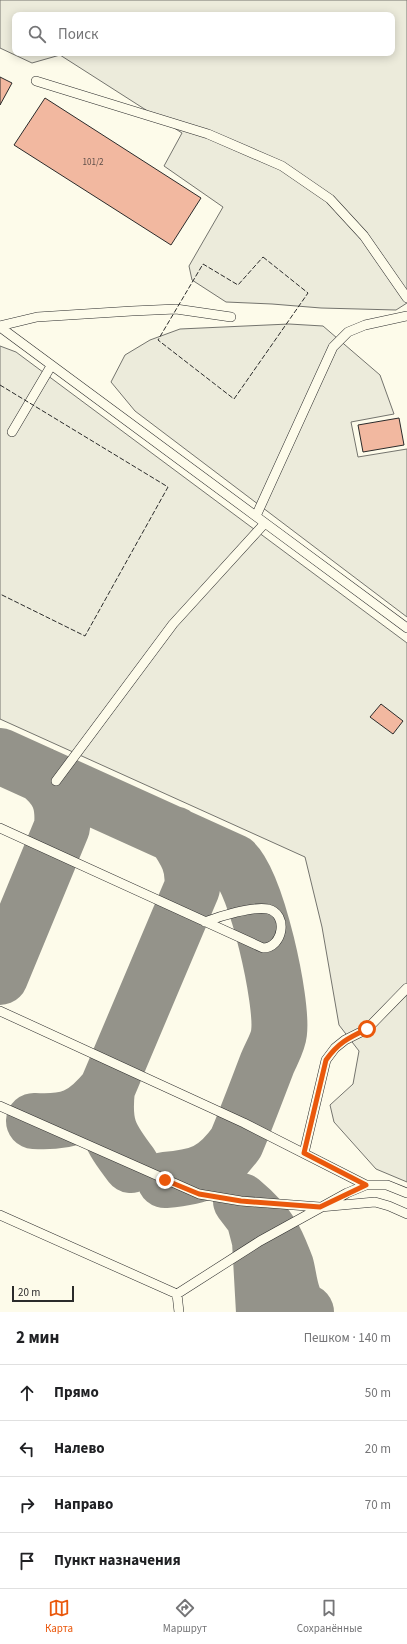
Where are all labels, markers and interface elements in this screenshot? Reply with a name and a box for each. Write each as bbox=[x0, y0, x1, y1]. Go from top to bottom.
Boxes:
search box bbox=[12, 12, 395, 56]
icon: search bbox=[26, 23, 48, 45]
text: Поиск bbox=[58, 24, 99, 45]
house number: 101/2 bbox=[82, 156, 104, 169]
route start bbox=[358, 1020, 376, 1038]
route end bbox=[156, 1171, 174, 1189]
scale bar bbox=[12, 1284, 74, 1303]
text: 20 m bbox=[18, 1285, 40, 1300]
text: 2 мин bbox=[16, 1326, 59, 1350]
text: Пешком · 140 m bbox=[304, 1329, 391, 1347]
icon: ahead bbox=[16, 1382, 38, 1404]
text: Прямо bbox=[54, 1382, 99, 1403]
text: 50 m bbox=[365, 1384, 391, 1402]
icon: left bbox=[16, 1438, 38, 1460]
text: Налево bbox=[54, 1438, 105, 1459]
text: 20 m bbox=[365, 1440, 391, 1458]
icon: right bbox=[16, 1494, 38, 1516]
text: Направо bbox=[54, 1494, 113, 1515]
text: 70 m bbox=[365, 1496, 391, 1514]
icon: arrive bbox=[16, 1550, 38, 1572]
text: Пункт назначения bbox=[54, 1550, 181, 1571]
tab: Карта bbox=[45, 1597, 73, 1636]
tab: Маршрут bbox=[163, 1597, 207, 1636]
tab: Сохранённые bbox=[297, 1597, 362, 1636]

